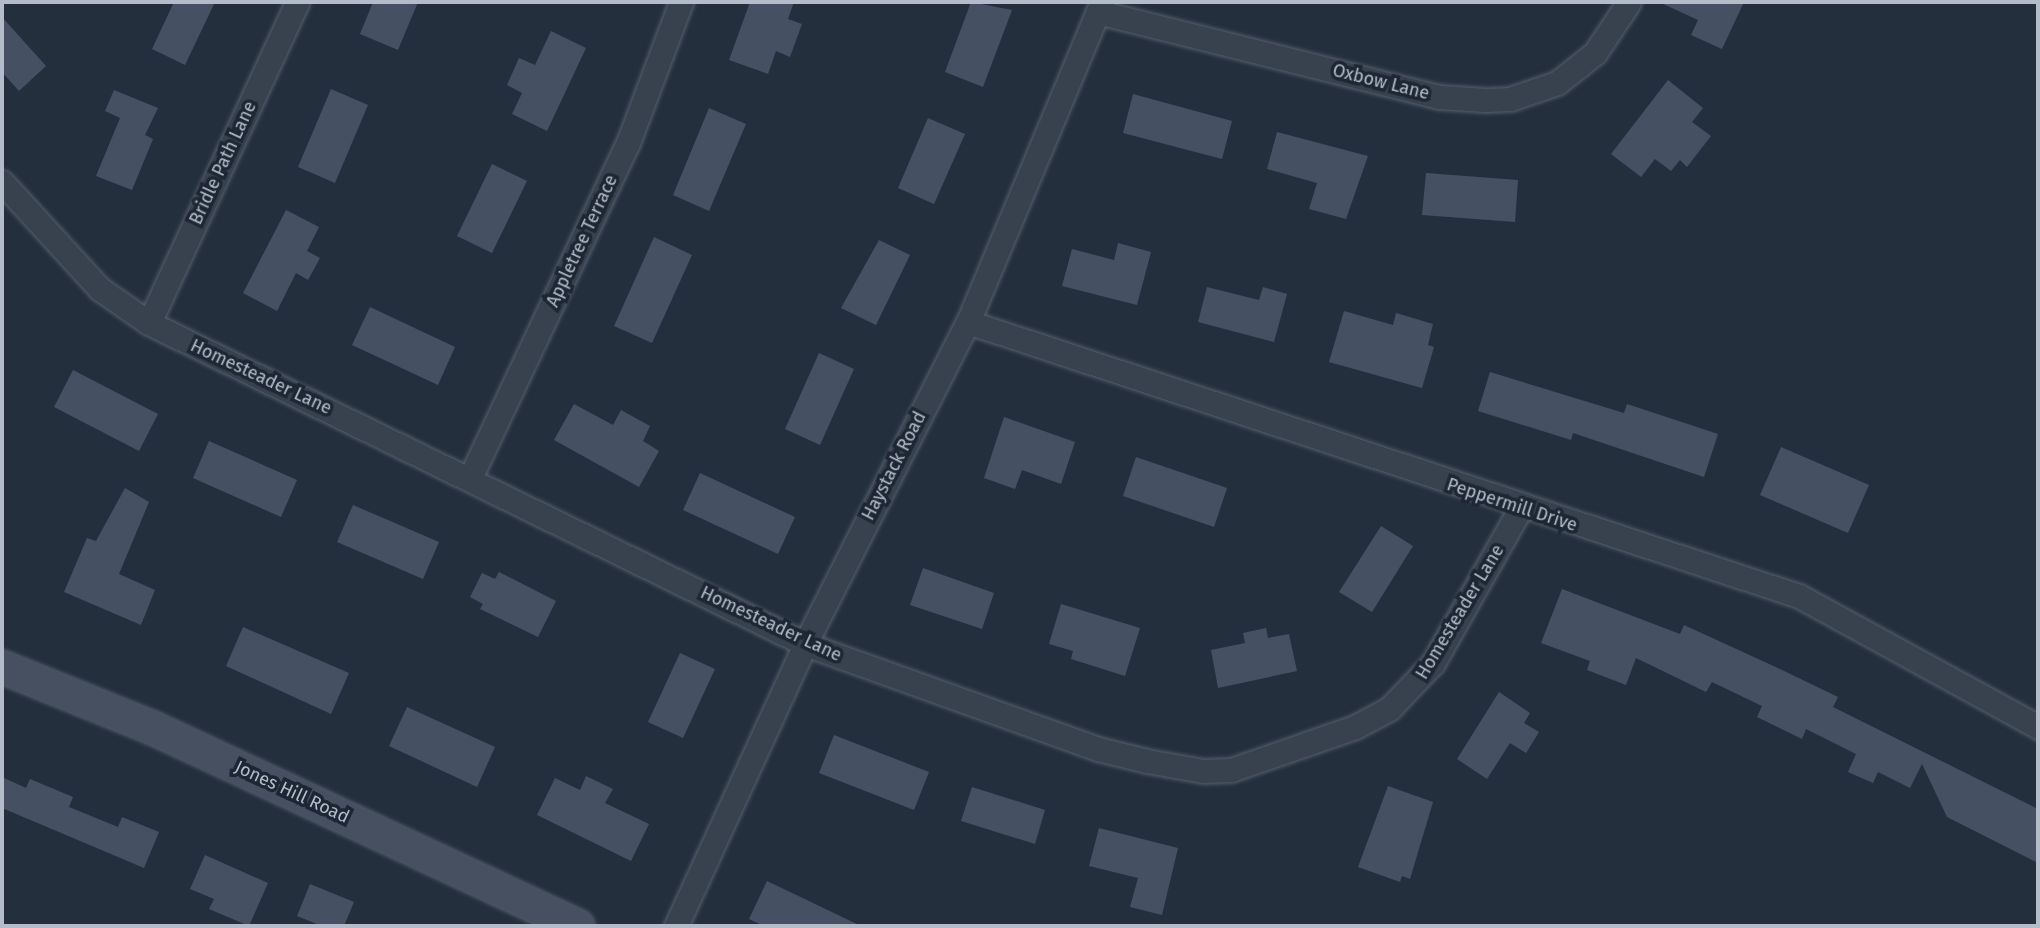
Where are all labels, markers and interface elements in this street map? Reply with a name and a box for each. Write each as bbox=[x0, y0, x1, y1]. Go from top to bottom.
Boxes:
street label: Oxbow Lane bbox=[1330, 60, 1432, 104]
street label: Bridle Path Lane bbox=[185, 98, 261, 228]
street label: Appletree Terrace bbox=[542, 172, 622, 310]
street label: Homesteader Lane bbox=[187, 335, 335, 419]
street label: Haystack Road bbox=[857, 408, 931, 524]
street label: Peppermill Drive bbox=[1444, 474, 1580, 536]
street label: Homesteader Lane bbox=[1411, 541, 1509, 683]
street label: Homesteader Lane bbox=[697, 582, 845, 666]
street label: Jones Hill Road bbox=[231, 756, 353, 828]

